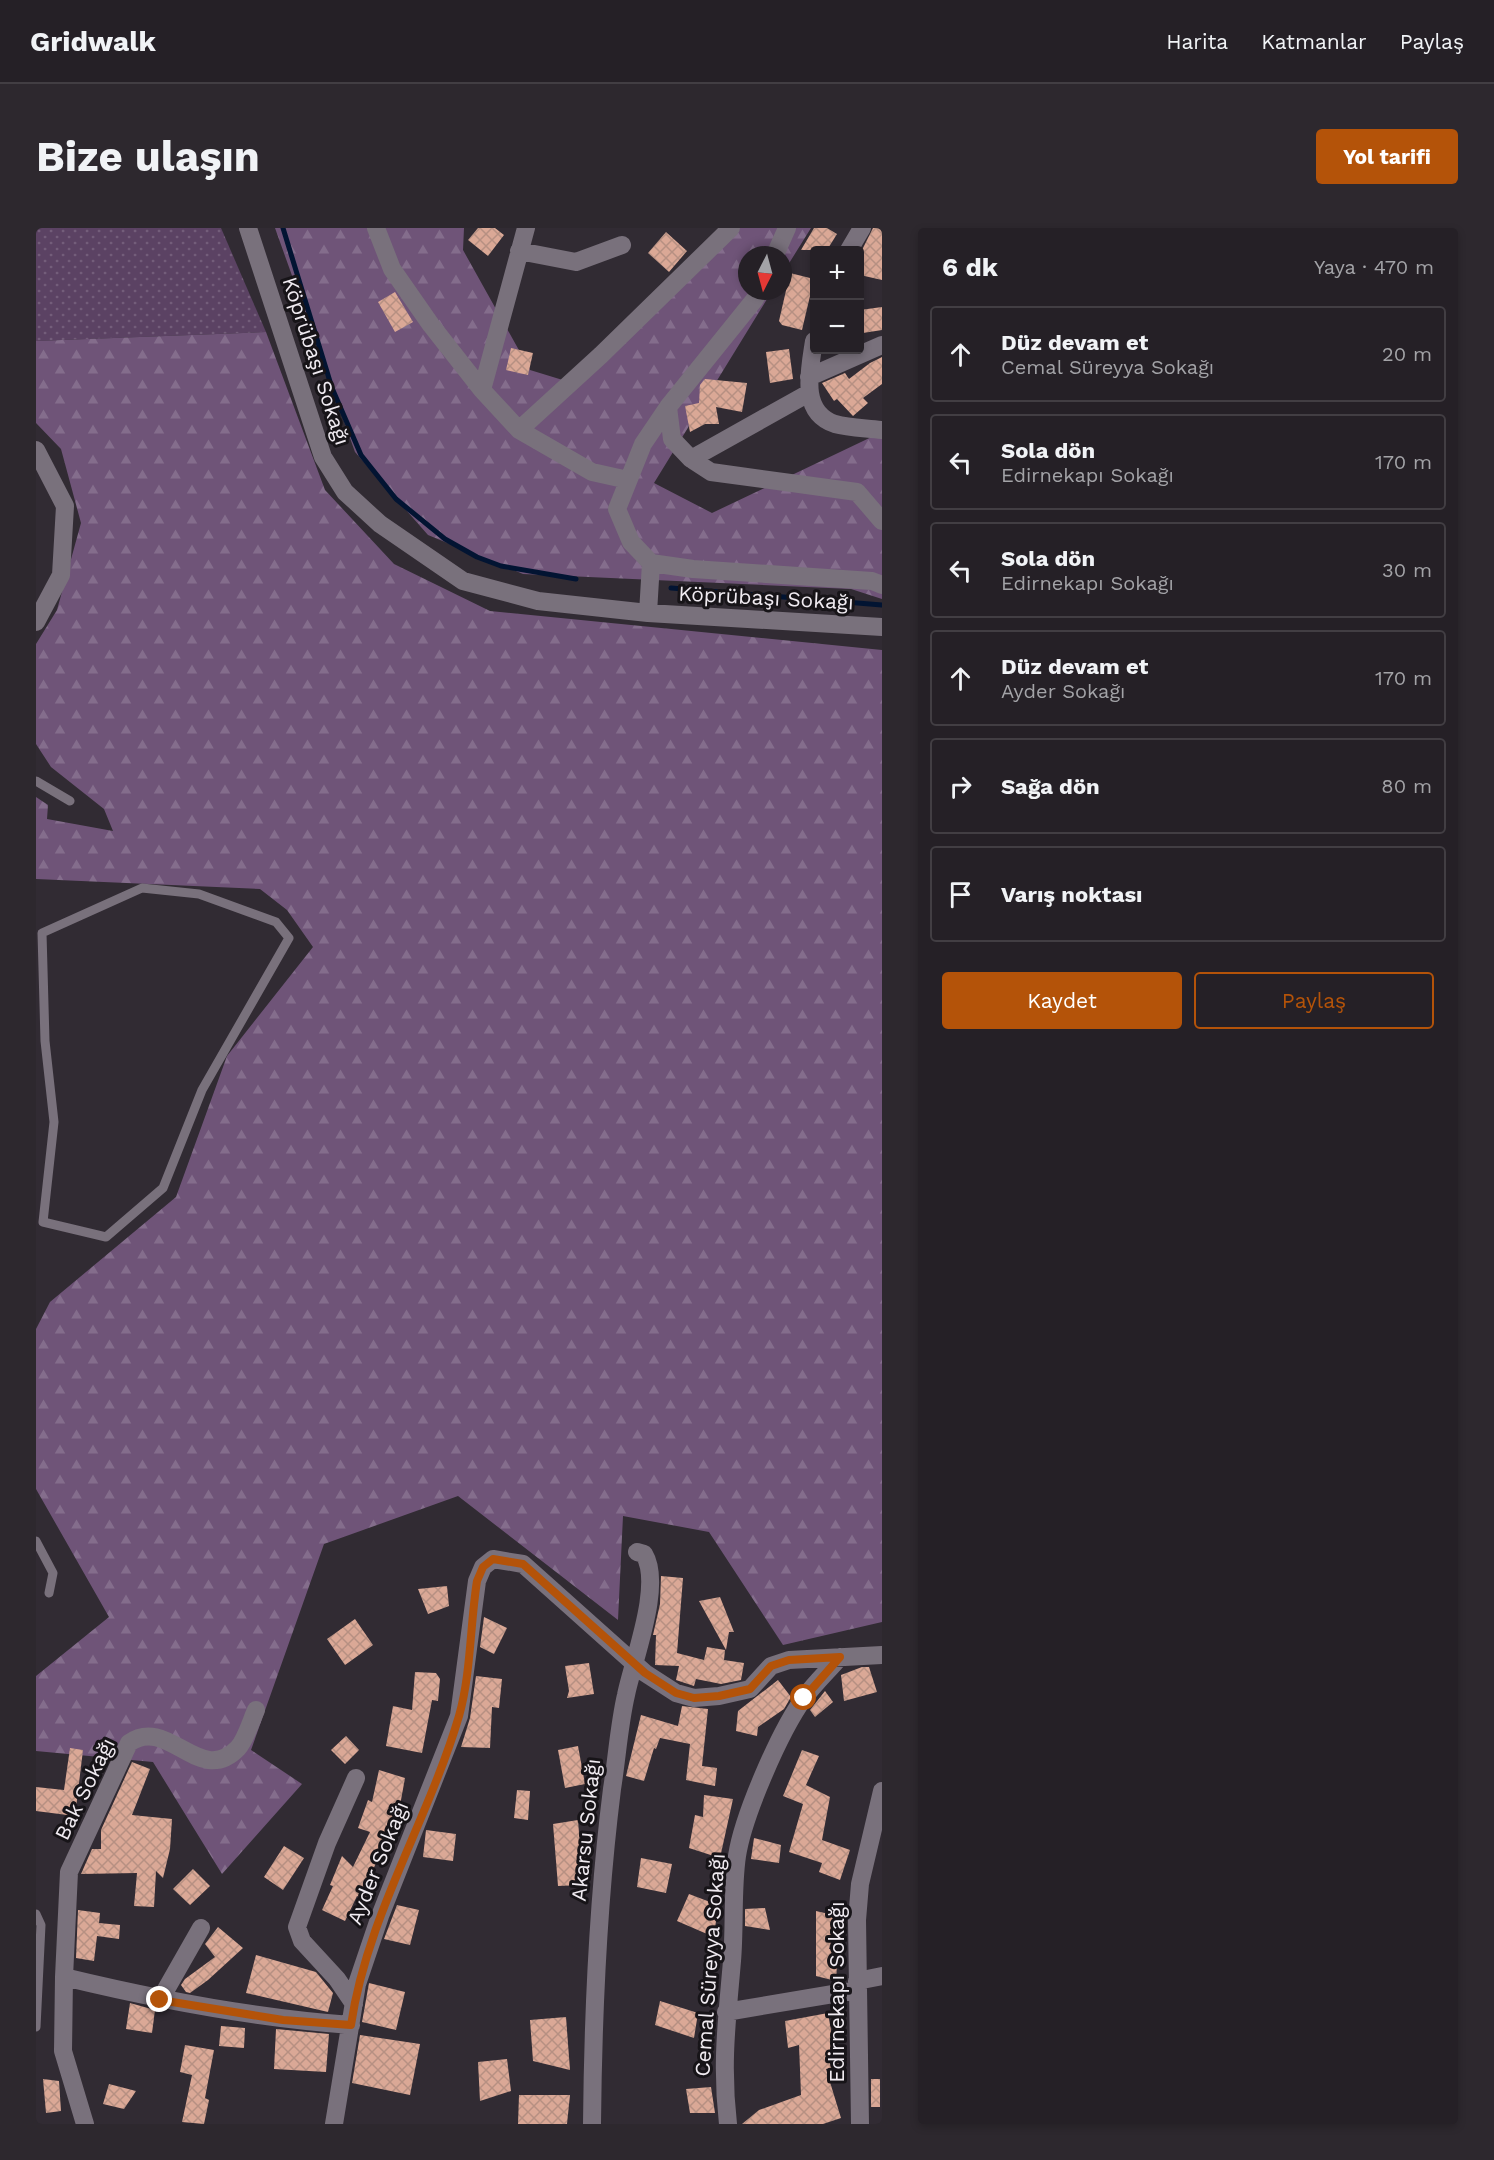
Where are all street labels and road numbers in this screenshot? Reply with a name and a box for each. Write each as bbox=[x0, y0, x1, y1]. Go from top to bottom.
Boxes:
street label: Köprübaşı Sokağı bbox=[277, 274, 355, 448]
street label: Köprübaşı Sokağı bbox=[678, 580, 854, 615]
street label: Bak Sokağı bbox=[49, 1734, 120, 1844]
street label: Akarsu Sokağı bbox=[566, 1757, 605, 1902]
street label: Ayder Sokağı bbox=[341, 1798, 414, 1928]
street label: Cemal Süreyya Sokağı bbox=[689, 1852, 730, 2077]
street label: Edirnekapı Sokağı bbox=[824, 1901, 849, 2083]

